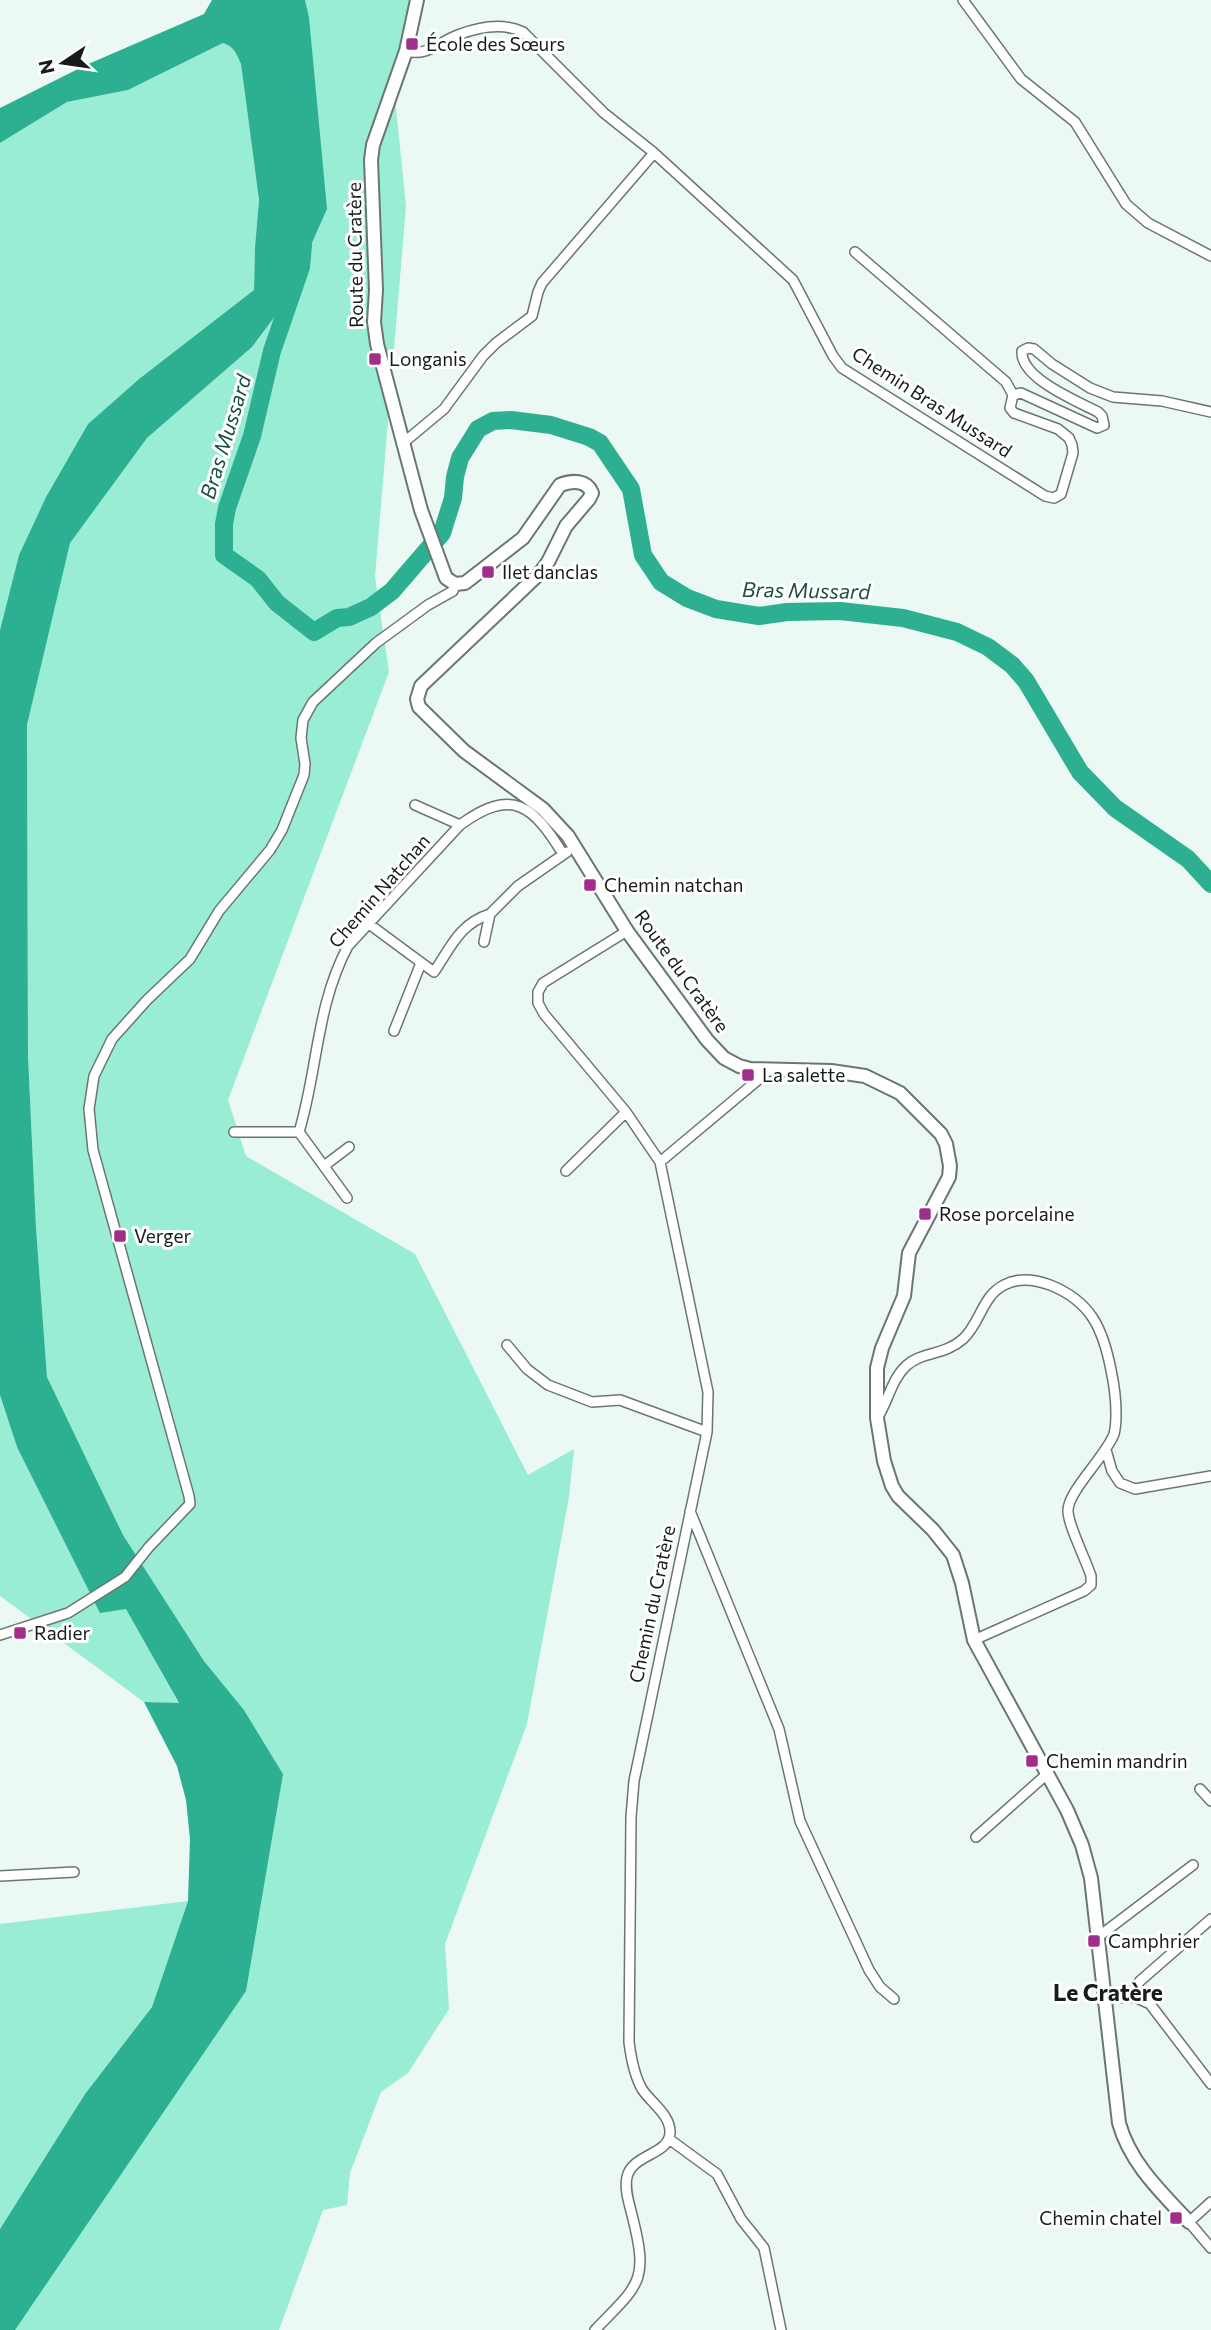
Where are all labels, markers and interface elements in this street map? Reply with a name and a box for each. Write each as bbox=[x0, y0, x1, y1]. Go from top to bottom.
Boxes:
north arrow bbox=[28, 28, 98, 98]
place label: École des Sœurs bbox=[426, 32, 565, 55]
marker: École des Sœurs bbox=[404, 36, 420, 52]
text: N bbox=[33, 57, 59, 76]
street label: Route du Cratère bbox=[342, 182, 367, 328]
street label: Chemin Bras Mussard bbox=[848, 341, 1017, 462]
place label: Longanis bbox=[389, 347, 467, 370]
marker: Longanis bbox=[367, 351, 383, 367]
water label: Bras Mussard bbox=[194, 371, 256, 502]
place label: Ilet danclas bbox=[502, 560, 598, 583]
marker: Ilet danclas bbox=[480, 564, 496, 580]
water label: Bras Mussard bbox=[742, 576, 871, 603]
street label: Chemin Natchan bbox=[323, 829, 434, 952]
place label: Chemin natchan bbox=[604, 873, 744, 896]
marker: Chemin natchan bbox=[582, 877, 598, 893]
street label: Route du Cratère bbox=[630, 905, 735, 1036]
place label: La salette bbox=[762, 1063, 845, 1086]
marker: La salette bbox=[740, 1067, 756, 1083]
place label: Rose porcelaine bbox=[939, 1202, 1074, 1225]
marker: Rose porcelaine bbox=[917, 1206, 933, 1222]
place label: Verger bbox=[134, 1224, 191, 1247]
marker: Verger bbox=[112, 1228, 128, 1244]
street label: Chemin du Cratère bbox=[624, 1523, 679, 1685]
place label: Radier bbox=[34, 1621, 90, 1644]
marker: Radier bbox=[12, 1625, 28, 1641]
place label: Chemin mandrin bbox=[1046, 1749, 1188, 1772]
marker: Chemin mandrin bbox=[1024, 1753, 1040, 1769]
place label: Camphrier bbox=[1108, 1929, 1200, 1952]
marker: Camphrier bbox=[1086, 1933, 1102, 1949]
district label: Le Cratère bbox=[1053, 1978, 1163, 2006]
place label: Chemin chatel bbox=[1039, 2206, 1162, 2229]
marker: Chemin chatel bbox=[1168, 2210, 1184, 2226]

